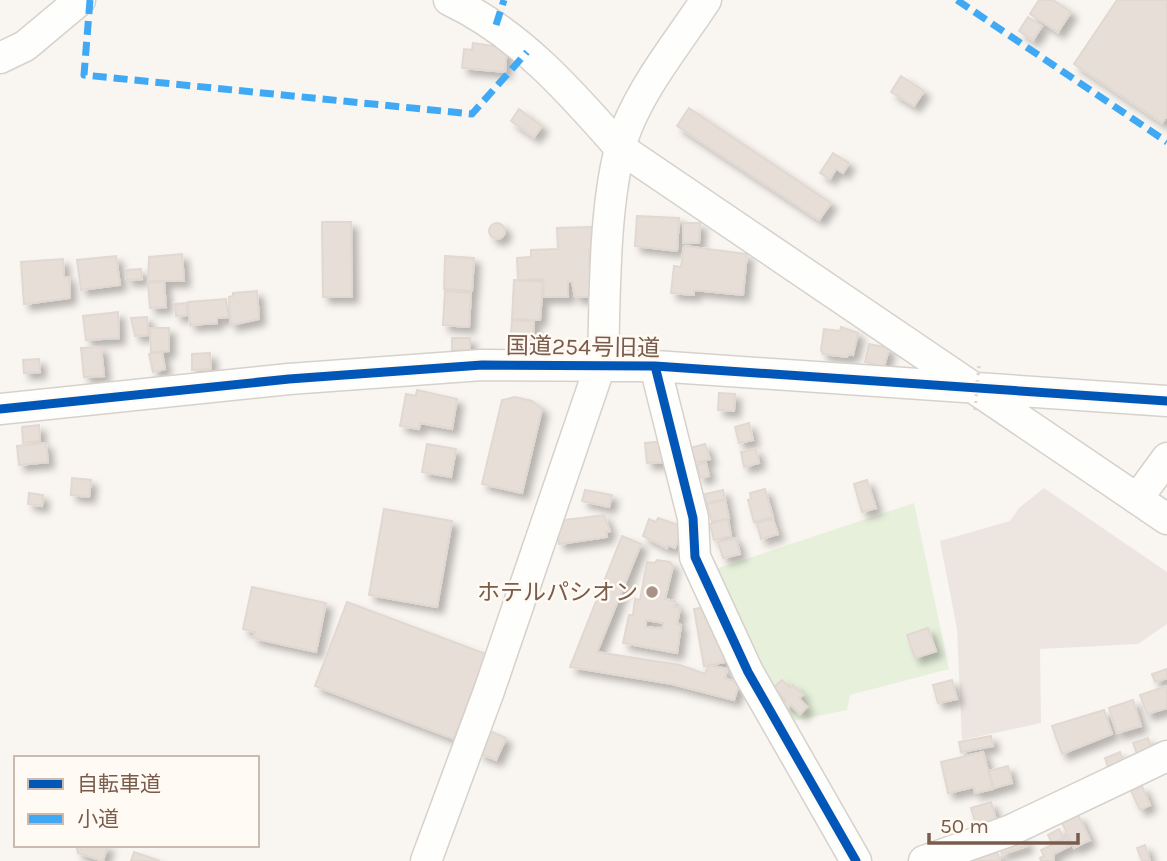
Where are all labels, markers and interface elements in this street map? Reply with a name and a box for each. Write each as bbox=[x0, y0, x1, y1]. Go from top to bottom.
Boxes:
street label: 国道254号旧道 bbox=[506, 332, 660, 362]
place label: ホテルパシオン bbox=[477, 579, 638, 606]
marker: ホテルパシオン bbox=[644, 584, 660, 600]
legend bbox=[14, 756, 259, 847]
text: 自転車道 bbox=[77, 772, 161, 796]
scale bar bbox=[929, 802, 1078, 846]
text: 小道 bbox=[77, 807, 119, 831]
text: 50 m bbox=[940, 814, 989, 838]

